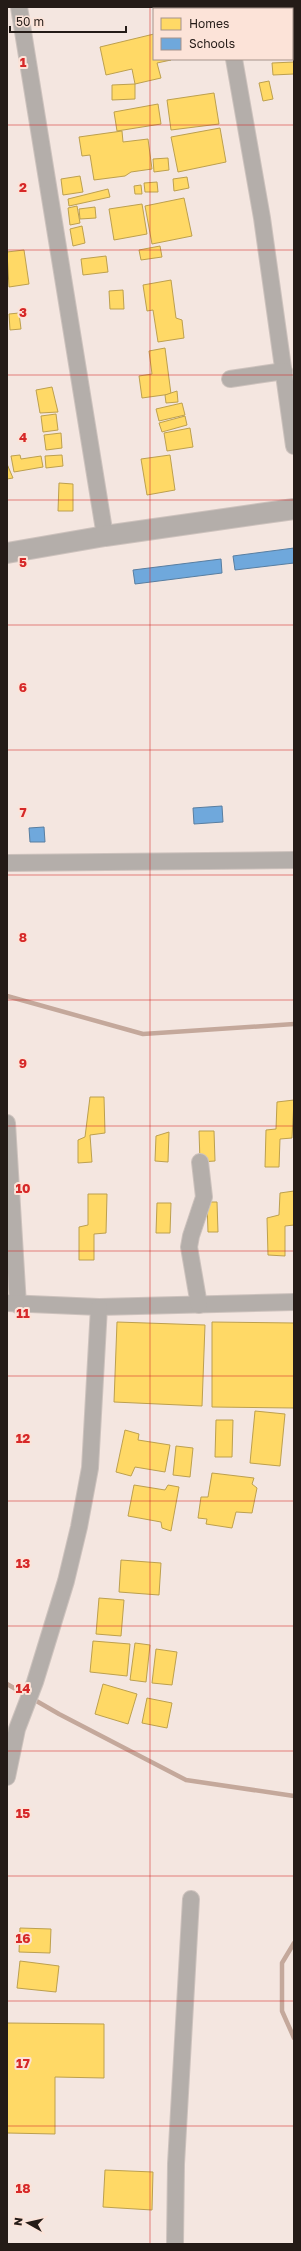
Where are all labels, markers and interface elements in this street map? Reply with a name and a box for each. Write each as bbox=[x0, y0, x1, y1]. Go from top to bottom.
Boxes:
scale bar bbox=[10, 8, 126, 34]
legend bbox=[153, 8, 293, 60]
text: 50 m bbox=[16, 14, 44, 29]
text: Homes bbox=[189, 16, 229, 31]
text: Schools bbox=[189, 36, 235, 51]
text: 1 bbox=[20, 54, 27, 70]
text: 2 bbox=[19, 179, 27, 195]
text: 3 bbox=[19, 304, 27, 320]
text: 4 bbox=[19, 429, 27, 445]
text: 5 bbox=[19, 554, 27, 570]
text: 6 bbox=[19, 679, 27, 695]
text: 7 bbox=[19, 804, 27, 820]
text: 8 bbox=[19, 929, 27, 945]
text: 9 bbox=[19, 1055, 27, 1071]
text: 10 bbox=[15, 1180, 31, 1196]
text: 11 bbox=[16, 1305, 30, 1321]
text: 12 bbox=[16, 1430, 30, 1446]
text: 13 bbox=[16, 1555, 30, 1571]
text: 14 bbox=[16, 1680, 30, 1696]
text: 15 bbox=[16, 1805, 30, 1821]
text: 16 bbox=[16, 1930, 30, 1946]
text: 17 bbox=[16, 2055, 30, 2071]
text: 18 bbox=[15, 2180, 31, 2196]
north arrow bbox=[8, 2203, 48, 2243]
text: N bbox=[11, 2216, 25, 2227]

